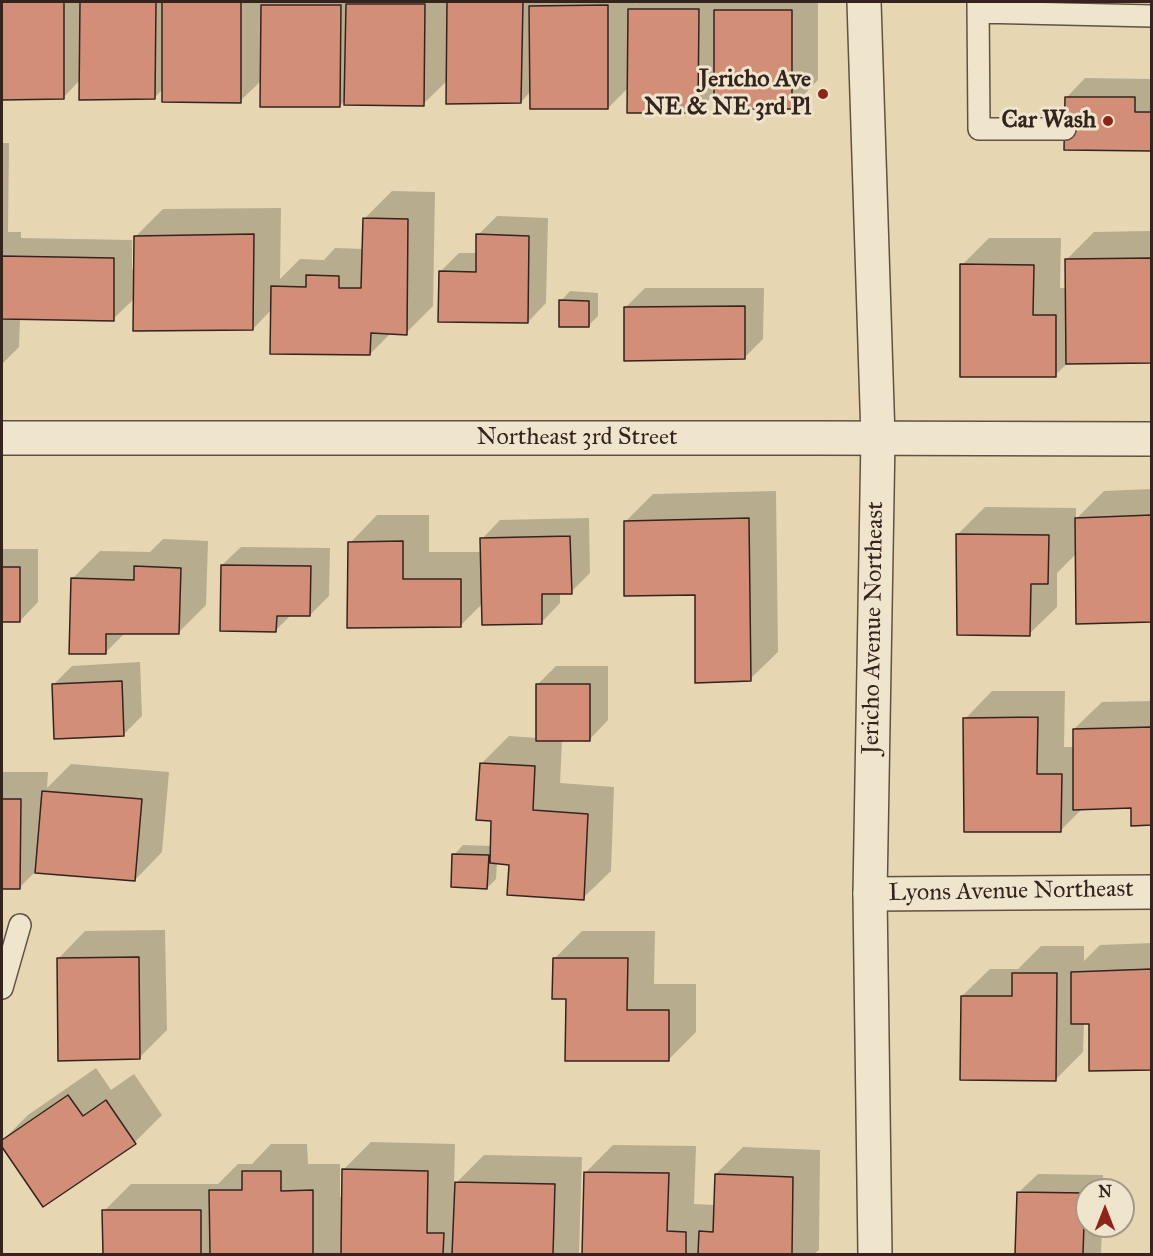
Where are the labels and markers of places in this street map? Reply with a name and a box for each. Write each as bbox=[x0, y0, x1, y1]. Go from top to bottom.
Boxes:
place label: Jericho Ave NE & NE 3rd Pl bbox=[644, 66, 811, 122]
marker: Jericho Ave NE & NE 3rd Pl bbox=[816, 87, 830, 101]
place label: Car Wash bbox=[1001, 107, 1096, 135]
marker: Car Wash bbox=[1101, 114, 1115, 128]

